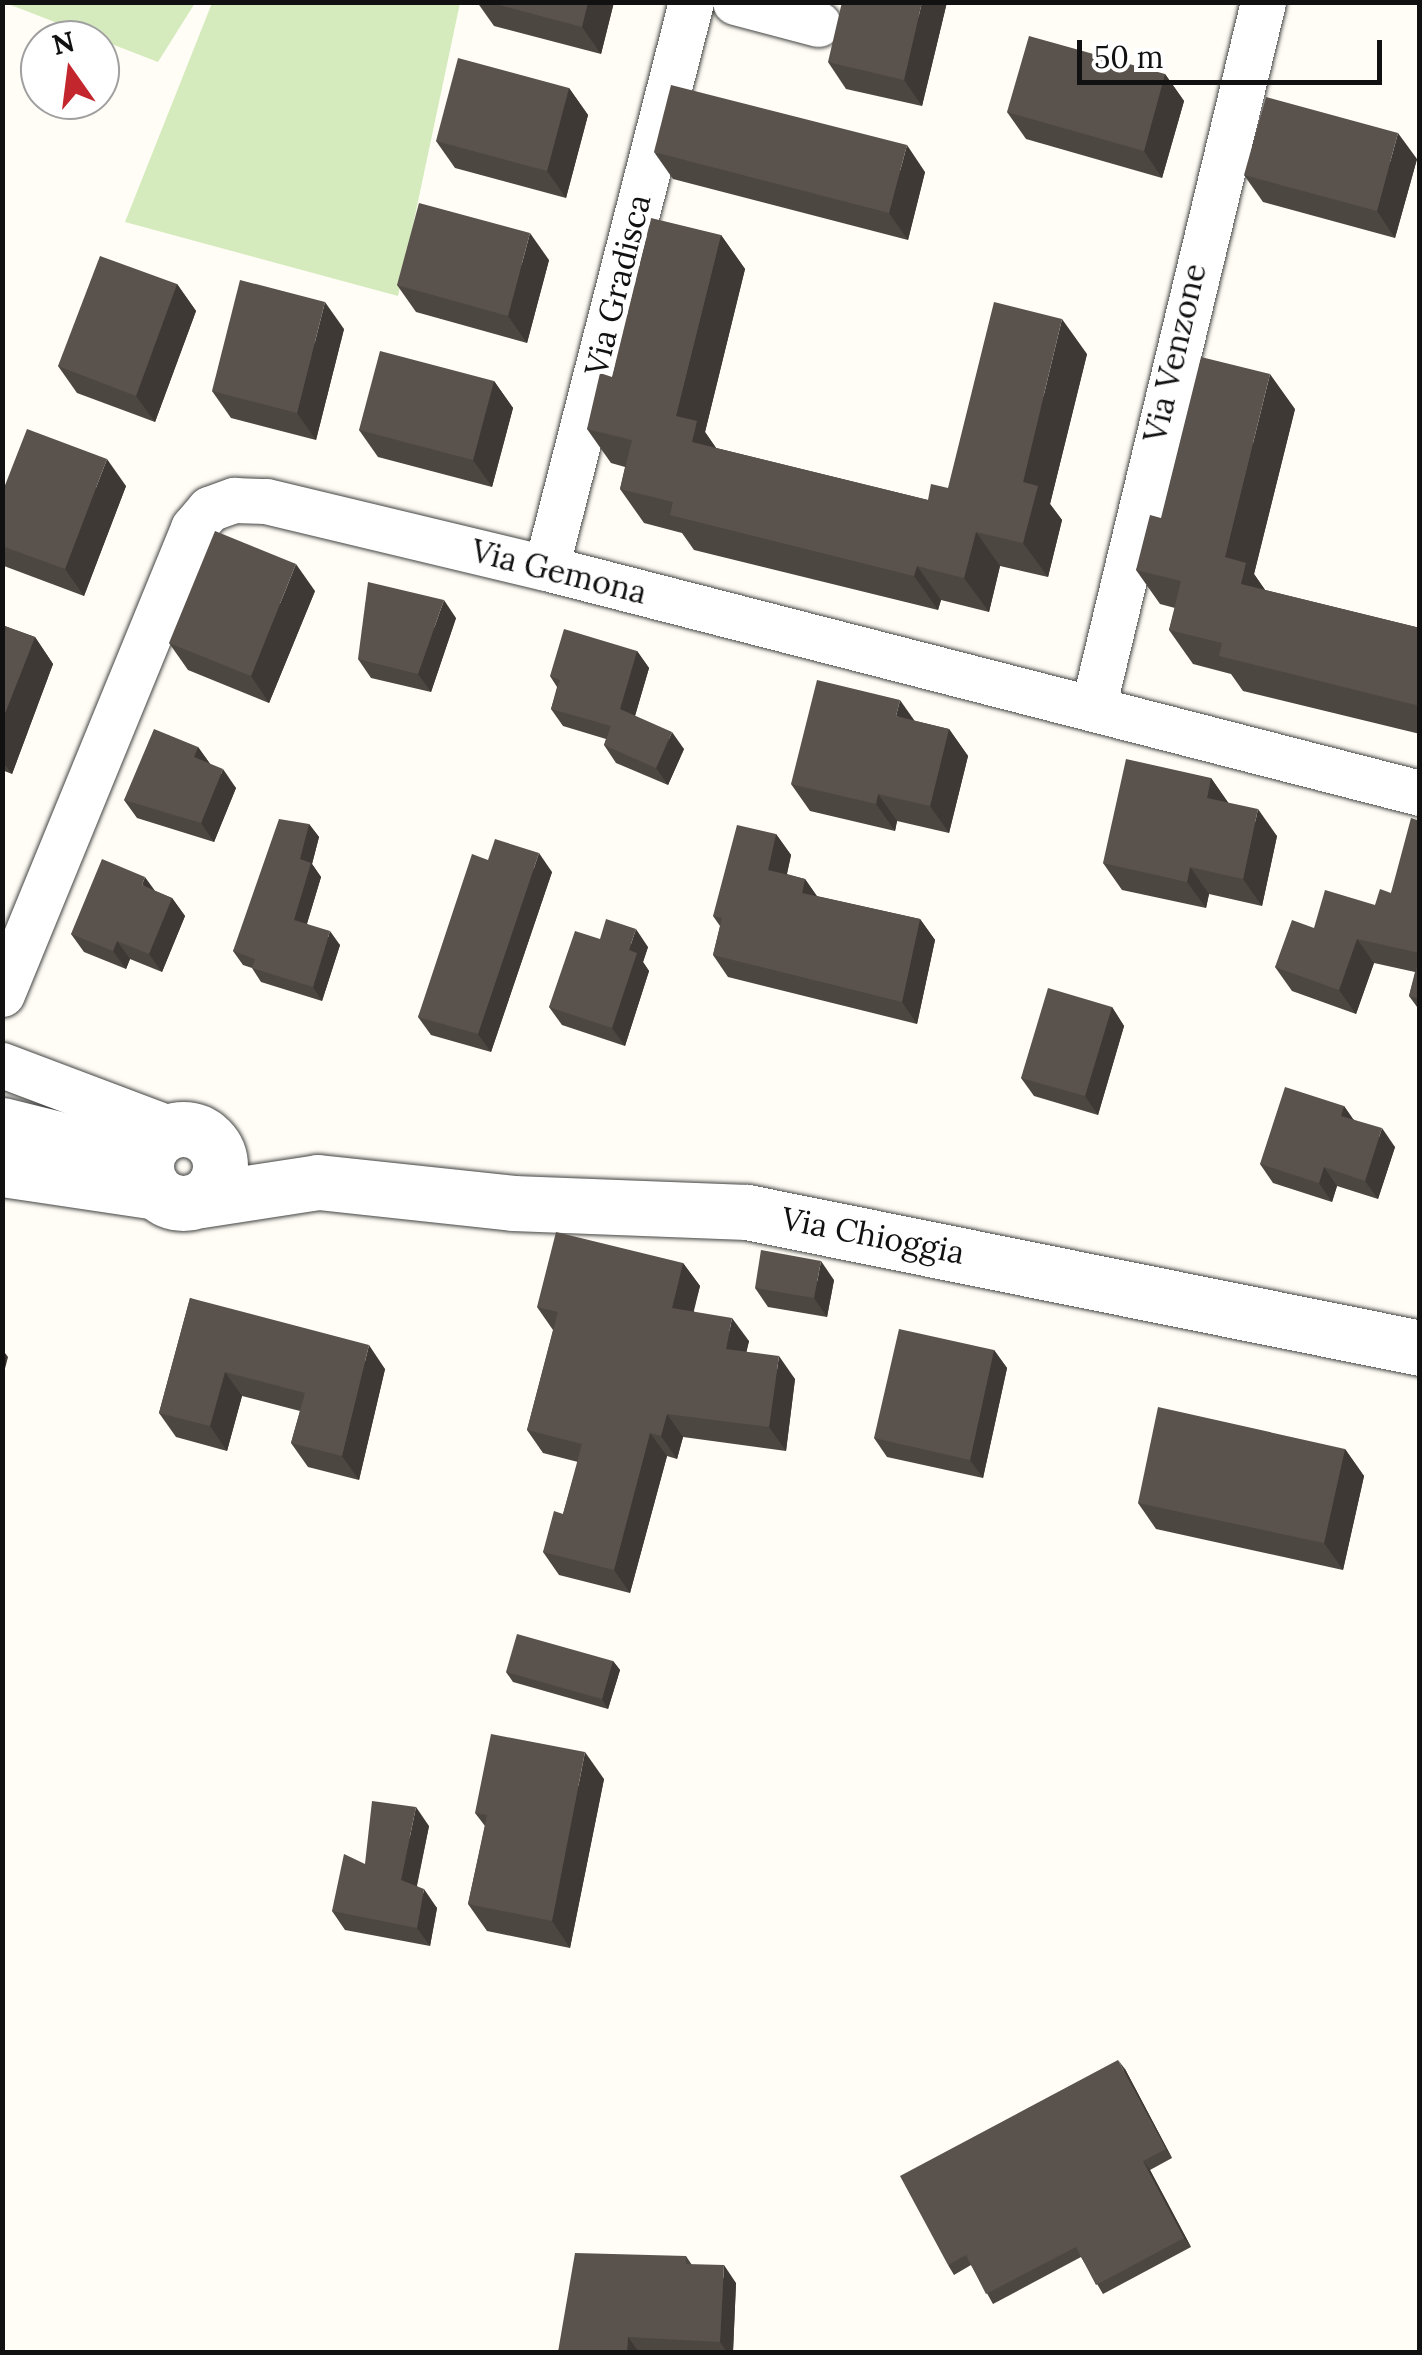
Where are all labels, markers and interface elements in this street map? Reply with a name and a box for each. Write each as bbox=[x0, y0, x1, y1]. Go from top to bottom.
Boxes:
north arrow bbox=[20, 20, 120, 120]
scale bar bbox=[1082, 20, 1387, 82]
text: N bbox=[48, 23, 78, 63]
text: 50 m bbox=[1094, 38, 1164, 76]
street label: Via Gradisca bbox=[577, 190, 659, 380]
street label: Via Venzone bbox=[1136, 260, 1214, 446]
street label: Via Gemona bbox=[467, 532, 651, 612]
street label: Via Chioggia bbox=[778, 1199, 968, 1273]

